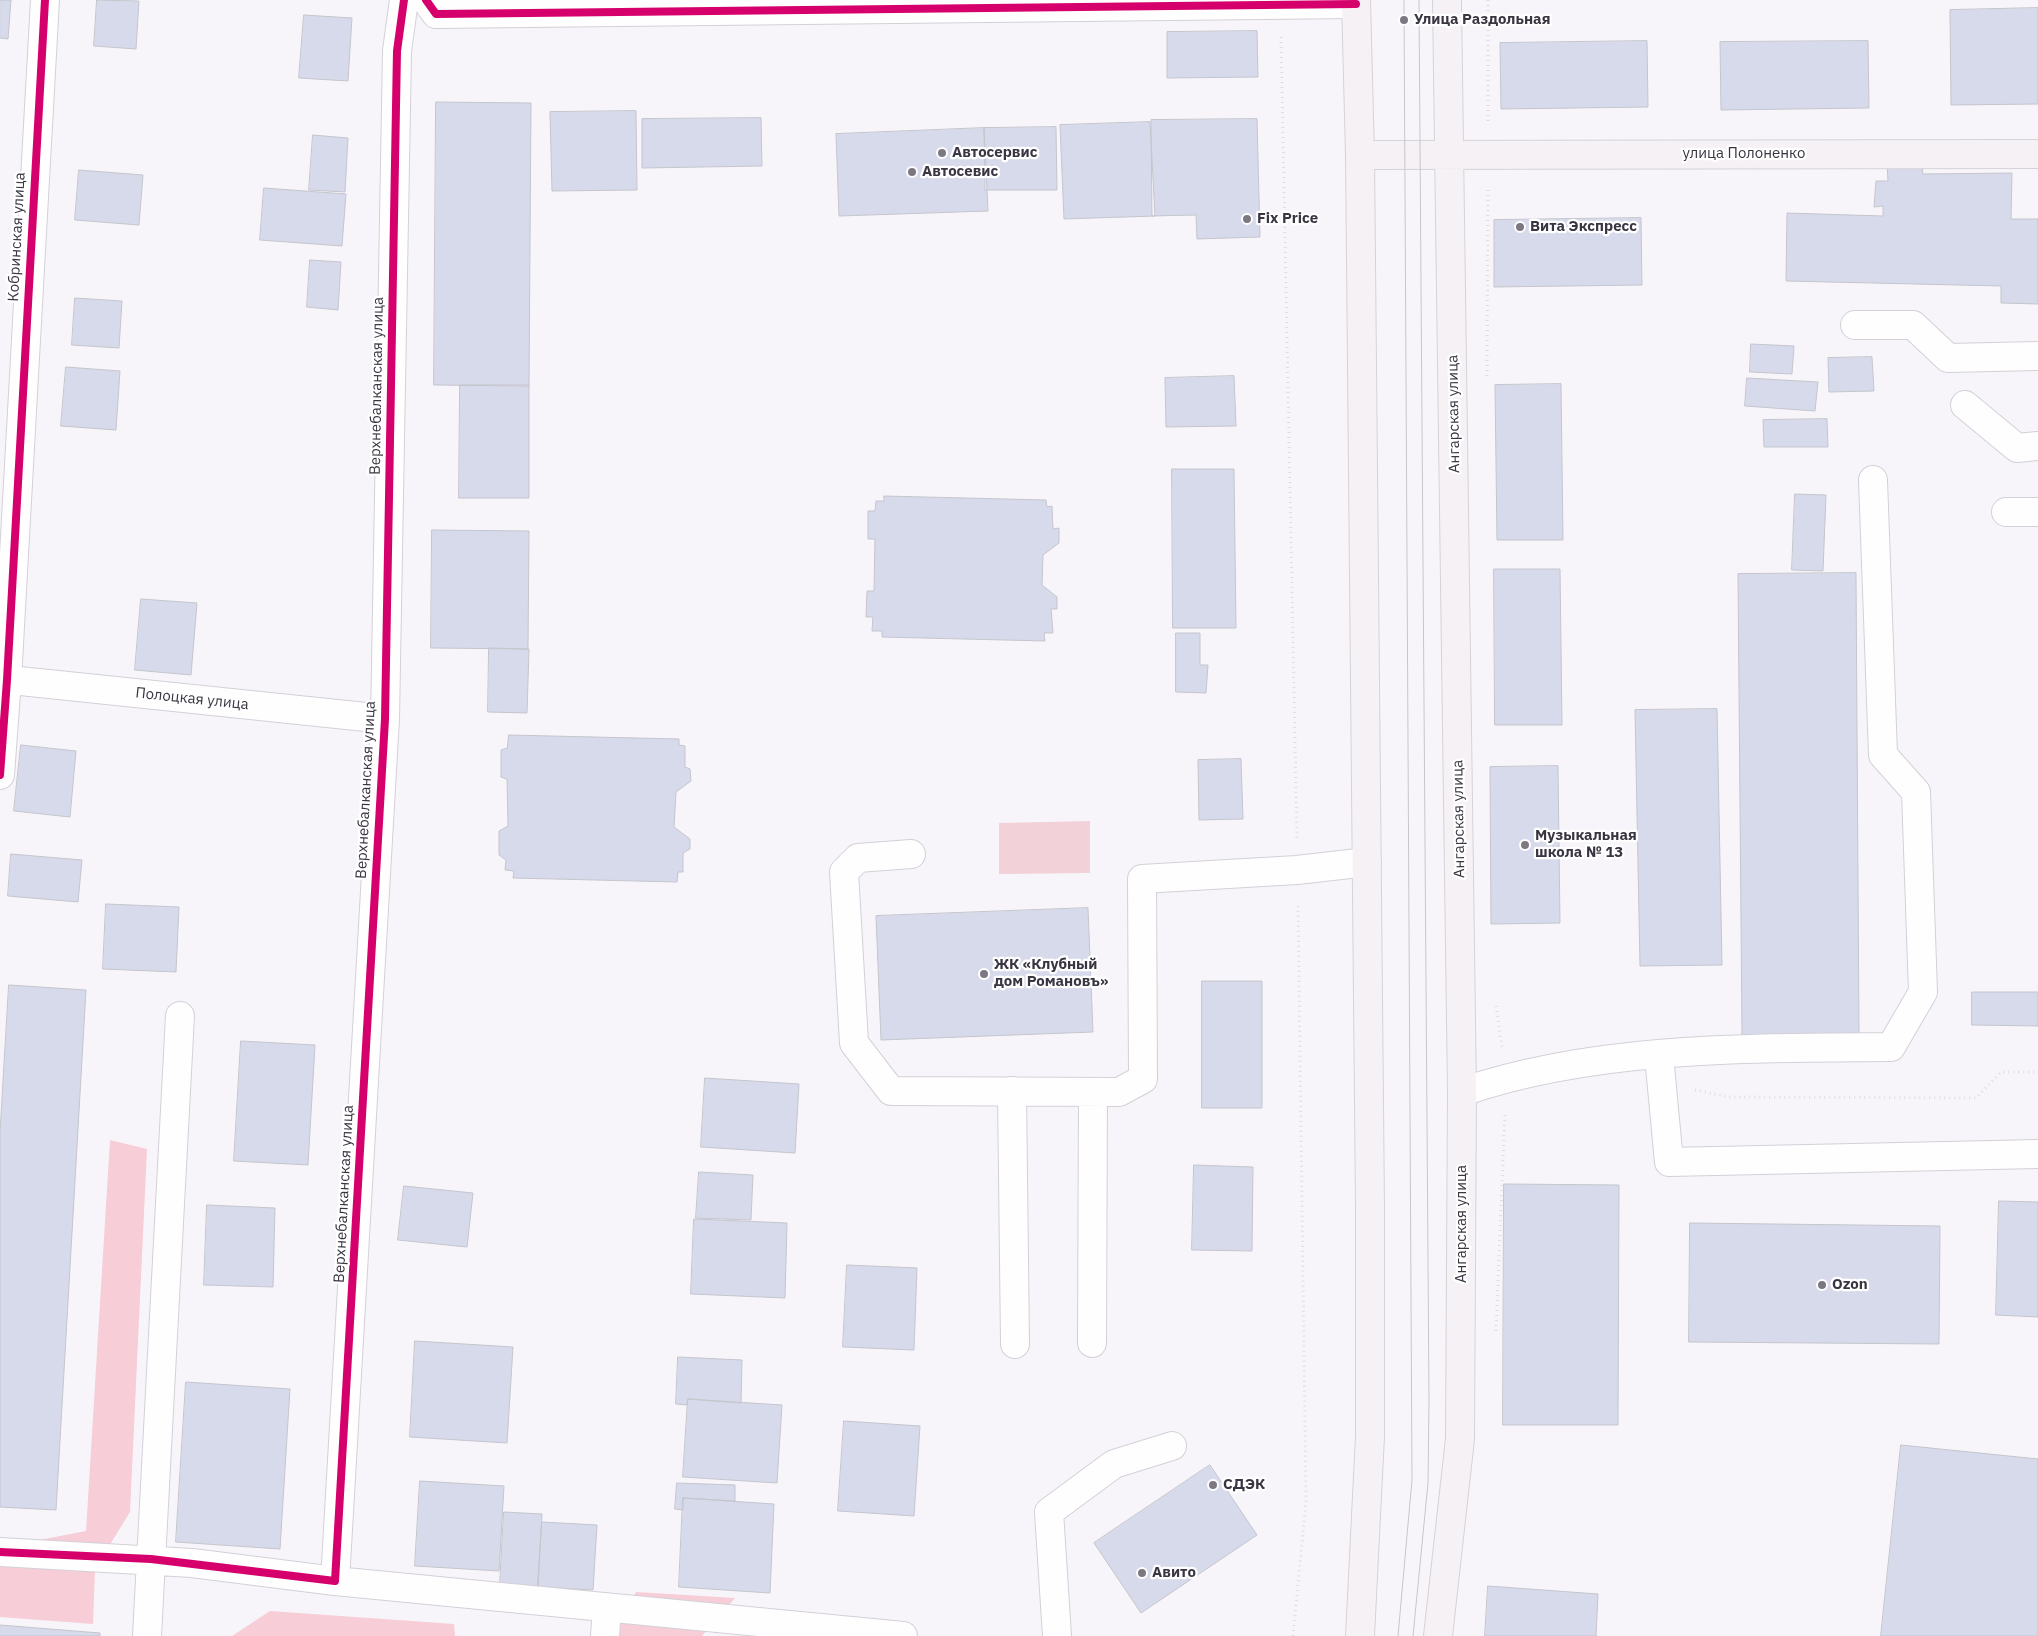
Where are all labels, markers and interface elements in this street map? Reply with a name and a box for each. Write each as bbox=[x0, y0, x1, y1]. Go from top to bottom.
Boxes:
place label: Улица Раздольная bbox=[1414, 11, 1550, 29]
marker: Улица Раздольная bbox=[1398, 14, 1410, 26]
place label: Автосервис bbox=[952, 144, 1037, 162]
street label: улица Полоненко bbox=[1683, 145, 1805, 163]
marker: Автосервис bbox=[936, 147, 948, 159]
place label: Автосевис bbox=[922, 163, 998, 181]
marker: Автосевис bbox=[906, 166, 918, 178]
street label: Кобринская улица bbox=[5, 172, 29, 302]
place label: Fix Price bbox=[1257, 210, 1318, 228]
marker: Fix Price bbox=[1241, 213, 1253, 225]
place label: Вита Экспресс bbox=[1530, 218, 1637, 236]
marker: Вита Экспресс bbox=[1514, 221, 1526, 233]
street label: Верхнебалканская улица bbox=[366, 297, 388, 475]
street label: Ангарская улица bbox=[1444, 355, 1464, 473]
street label: Полоцкая улица bbox=[134, 684, 250, 714]
street label: Верхнебалканская улица bbox=[352, 701, 380, 879]
street label: Ангарская улица bbox=[1449, 760, 1469, 878]
place label: Музыкальная школа № 13 bbox=[1535, 827, 1637, 862]
marker: Музыкальная школа № 13 bbox=[1519, 839, 1531, 851]
place label: ЖК «Клубный дом Романовъ» bbox=[994, 956, 1108, 991]
marker: ЖК «Клубный дом Романовъ» bbox=[978, 968, 990, 980]
street label: Верхнебалканская улица bbox=[330, 1105, 358, 1283]
street label: Ангарская улица bbox=[1453, 1165, 1471, 1283]
place label: Ozon bbox=[1832, 1276, 1868, 1294]
marker: Ozon bbox=[1816, 1279, 1828, 1291]
place label: СДЭК bbox=[1223, 1476, 1265, 1494]
marker: СДЭК bbox=[1207, 1479, 1219, 1491]
place label: Авито bbox=[1152, 1564, 1196, 1582]
marker: Авито bbox=[1136, 1567, 1148, 1579]

